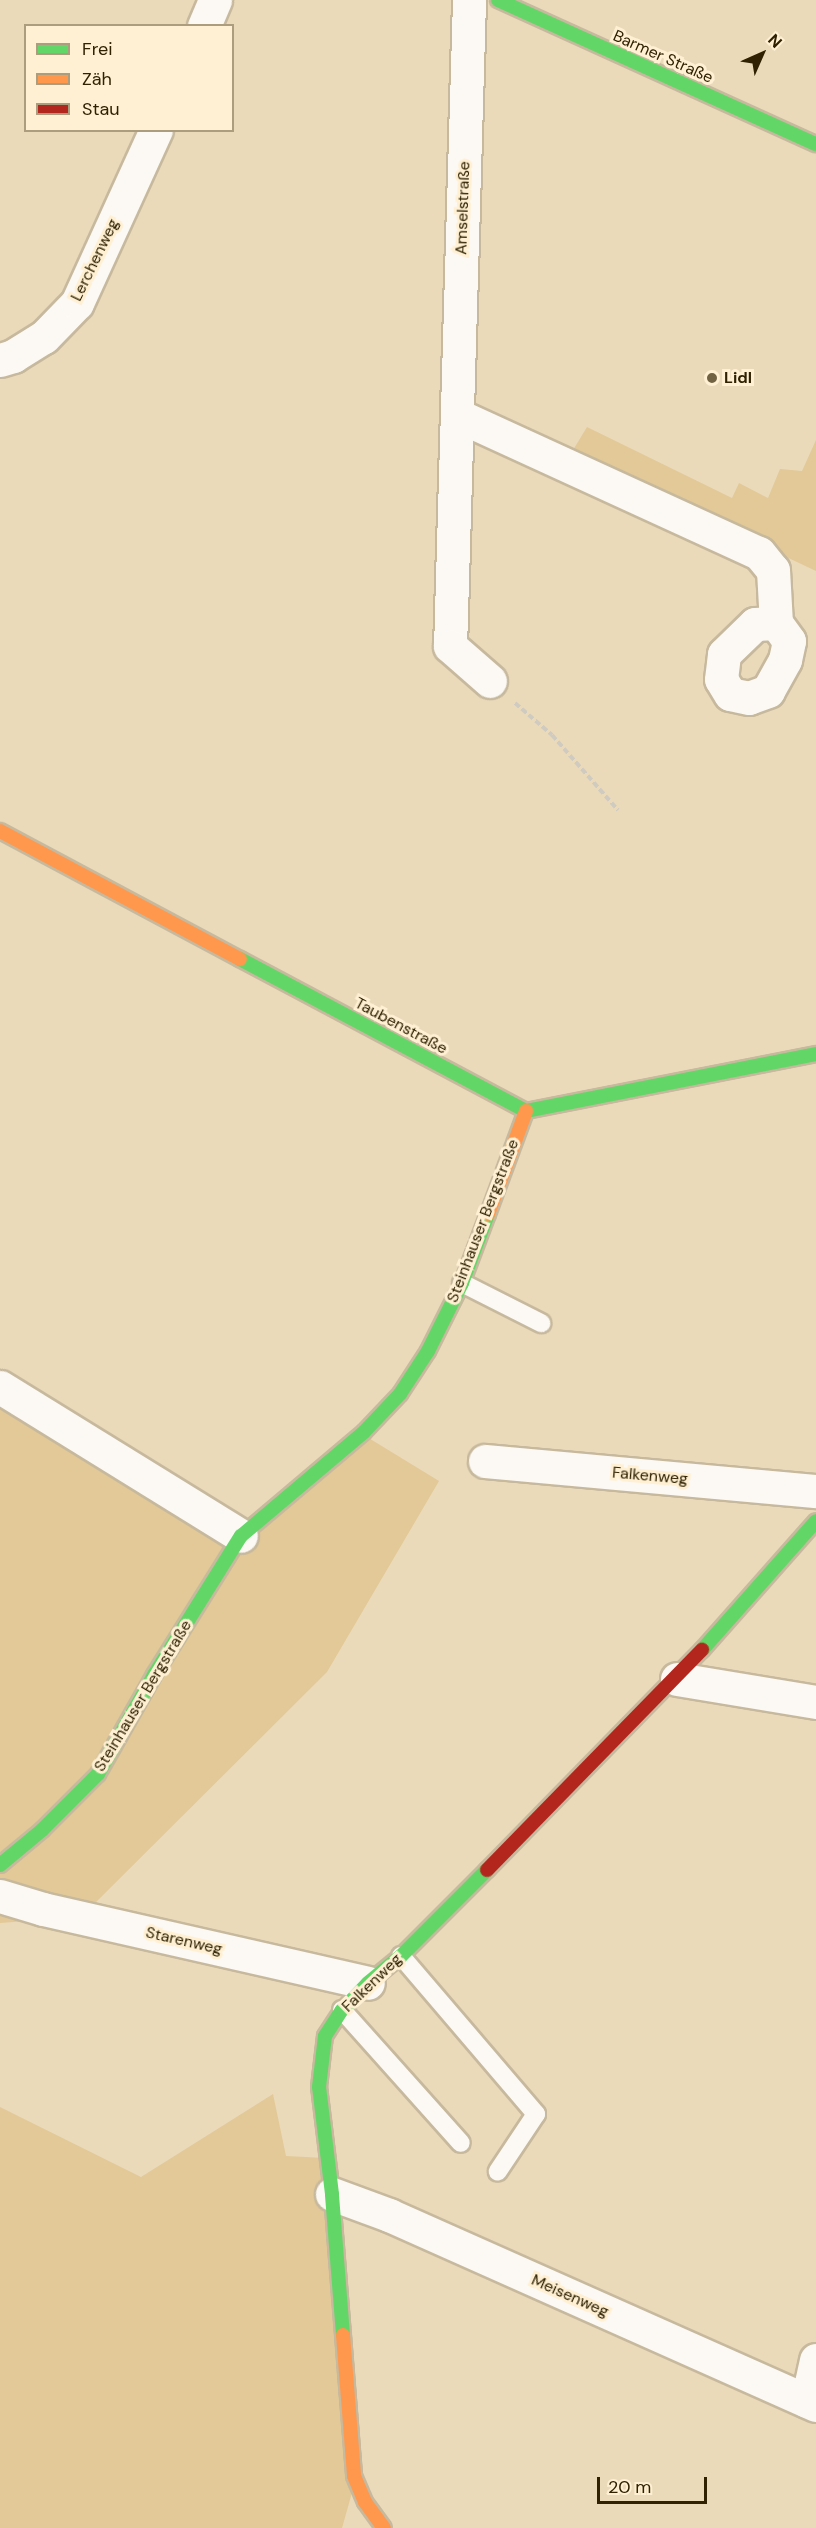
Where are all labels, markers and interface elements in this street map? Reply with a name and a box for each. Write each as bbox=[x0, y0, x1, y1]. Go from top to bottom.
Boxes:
legend bbox=[24, 24, 234, 132]
north arrow bbox=[732, 24, 792, 84]
street label: Barmer Straße bbox=[610, 26, 716, 88]
text: N bbox=[764, 29, 787, 52]
text: Frei bbox=[82, 37, 113, 61]
text: Zäh bbox=[82, 67, 112, 91]
text: Stau bbox=[82, 97, 120, 121]
street label: Amselstraße bbox=[452, 161, 474, 255]
street label: Lerchenweg bbox=[67, 216, 123, 304]
place label: Lidl bbox=[724, 368, 752, 388]
marker: Lidl bbox=[705, 371, 719, 385]
street label: Taubenstraße bbox=[351, 994, 451, 1058]
street label: Steinhauser Bergstraße bbox=[443, 1137, 523, 1305]
street label: Falkenweg bbox=[611, 1463, 689, 1489]
street label: Steinhauser Bergstraße bbox=[90, 1617, 196, 1775]
street label: Starenweg bbox=[144, 1923, 224, 1959]
street label: Falkenweg bbox=[338, 1950, 406, 2016]
street label: Meisenweg bbox=[528, 2270, 612, 2322]
scale bar bbox=[600, 2465, 710, 2503]
text: 20 m bbox=[608, 2475, 651, 2499]

